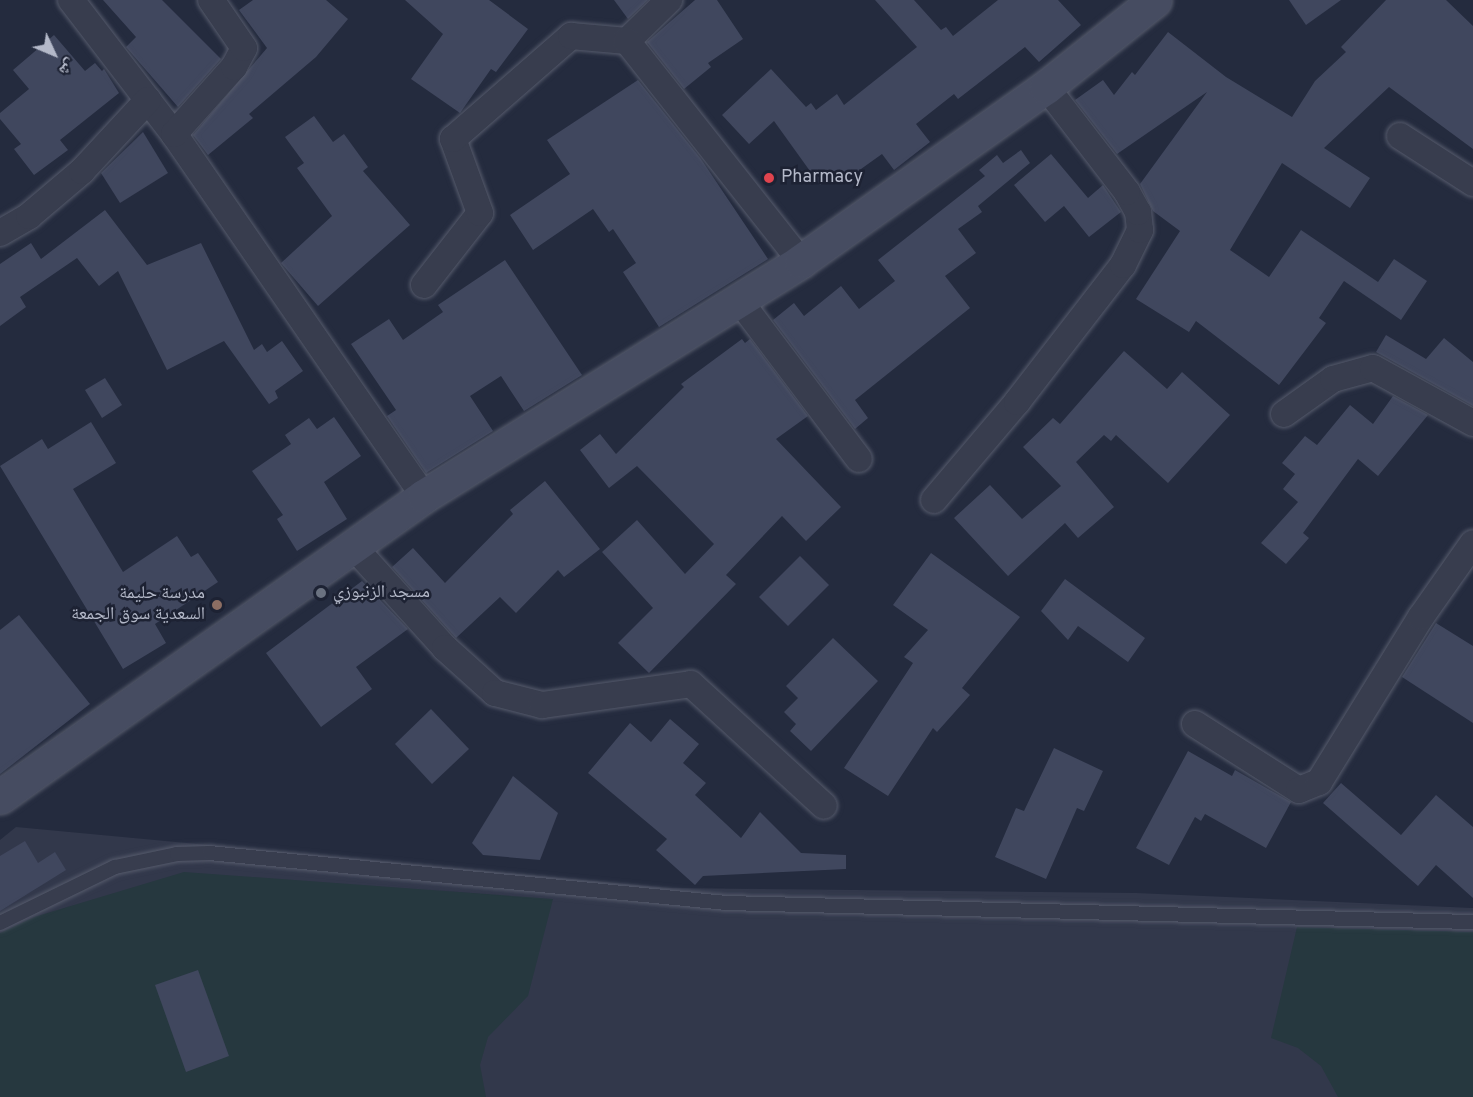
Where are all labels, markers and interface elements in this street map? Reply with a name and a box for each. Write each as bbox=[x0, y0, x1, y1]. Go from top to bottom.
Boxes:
north arrow bbox=[24, 24, 84, 84]
text: ش bbox=[54, 53, 80, 80]
place label: Pharmacy bbox=[781, 167, 863, 189]
marker: Pharmacy bbox=[762, 171, 776, 185]
place label: مسجد الزنبوزي bbox=[333, 582, 430, 604]
place label: مدرسة حليمة السعدية سوق الجمعة bbox=[71, 584, 205, 626]
marker: مسجد الزنبوزي bbox=[314, 586, 328, 600]
marker: مدرسة حليمة السعدية سوق الجمعة bbox=[210, 598, 224, 612]

